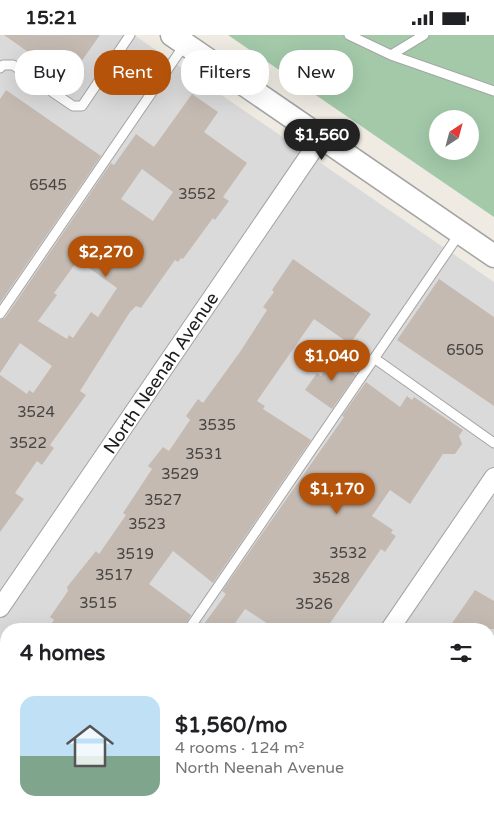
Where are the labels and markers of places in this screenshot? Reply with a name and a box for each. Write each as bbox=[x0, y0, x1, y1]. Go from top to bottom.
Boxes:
pin: $1,560 bbox=[281, 119, 363, 161]
pin: $2,270 bbox=[65, 235, 147, 278]
pin: $1,040 bbox=[291, 339, 373, 382]
pin: $1,170 bbox=[296, 473, 378, 515]

